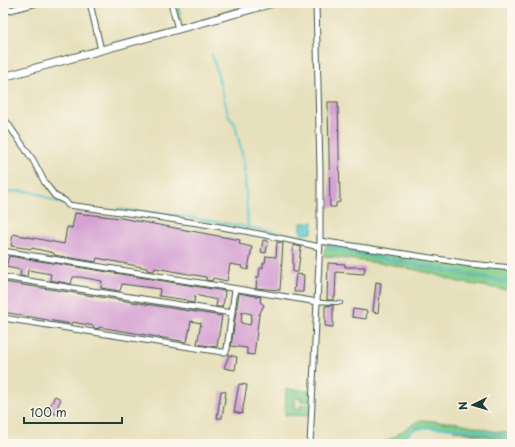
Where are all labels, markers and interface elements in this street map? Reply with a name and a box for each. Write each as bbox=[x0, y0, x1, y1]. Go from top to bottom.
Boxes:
north arrow bbox=[453, 385, 493, 425]
scale bar bbox=[24, 399, 122, 425]
text: N bbox=[454, 401, 471, 411]
text: 100 m bbox=[30, 403, 67, 421]

